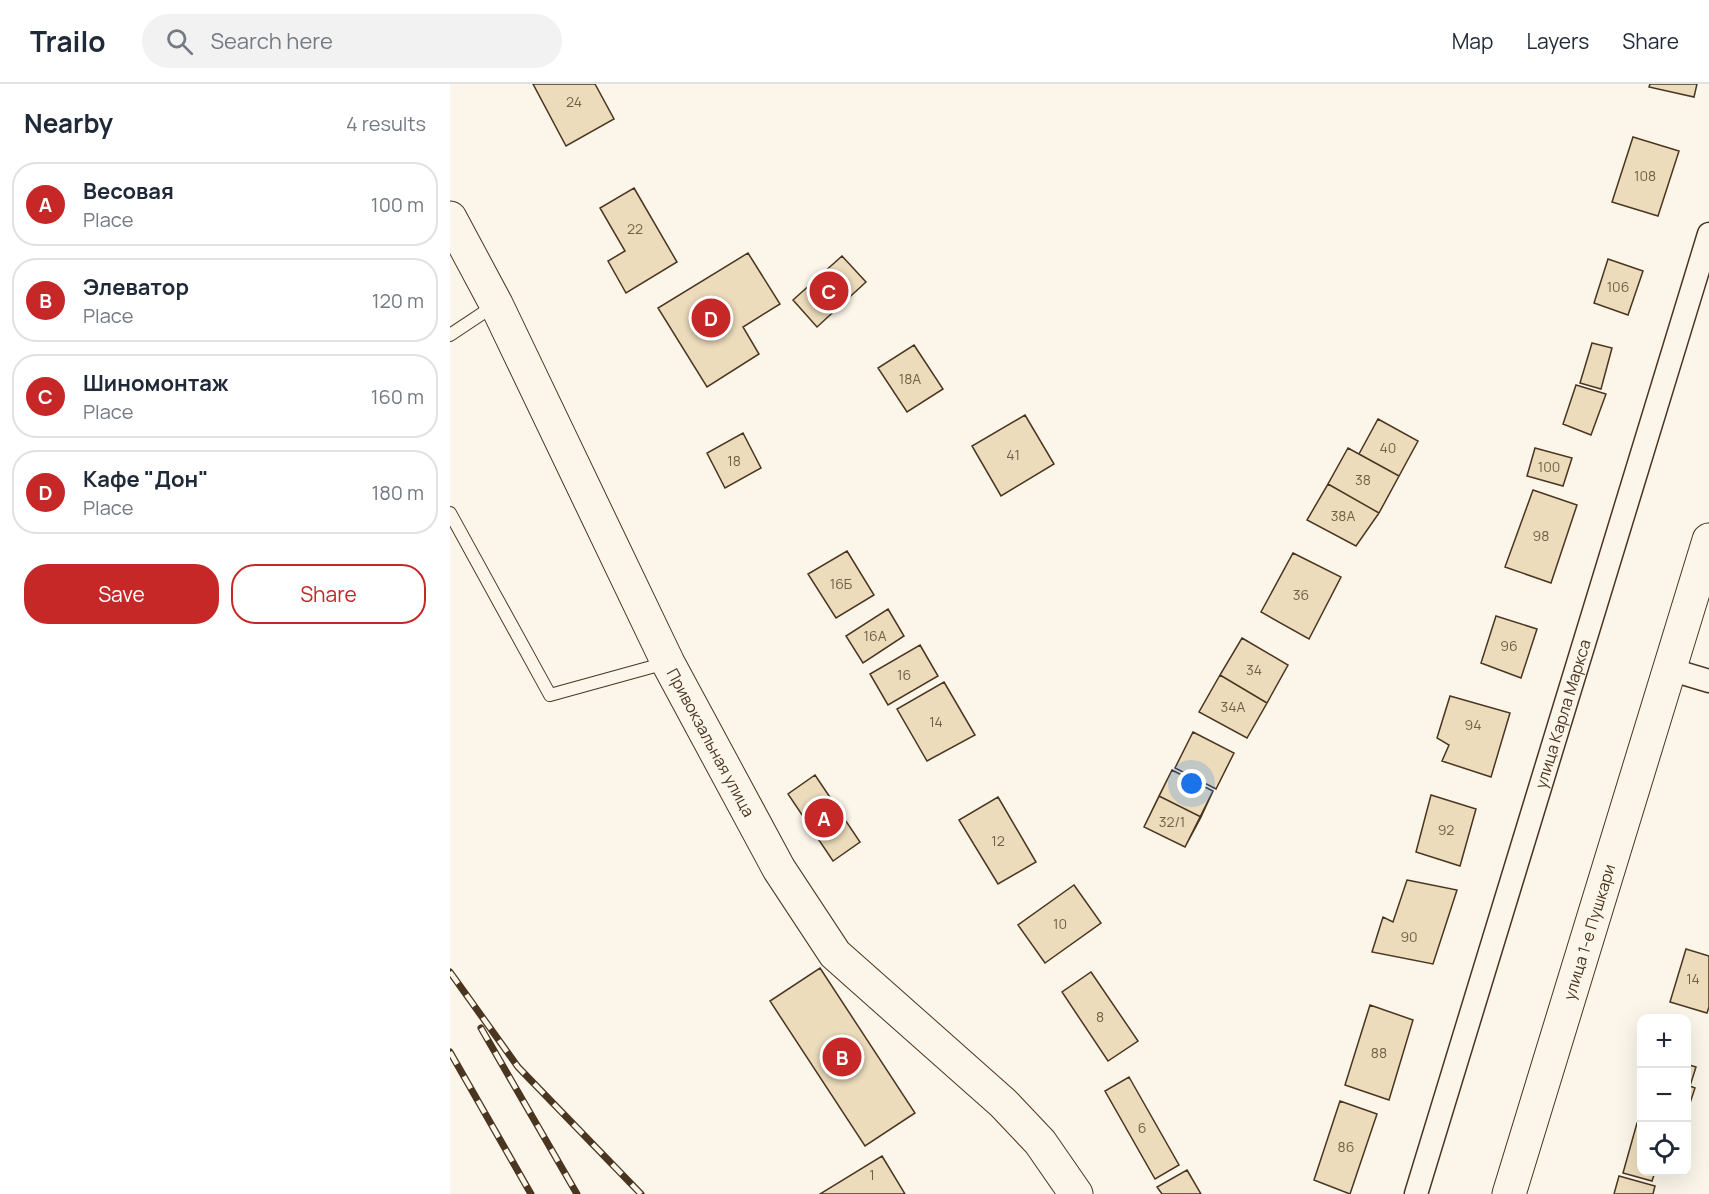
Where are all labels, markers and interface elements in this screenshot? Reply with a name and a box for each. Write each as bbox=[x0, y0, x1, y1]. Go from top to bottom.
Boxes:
search box bbox=[142, 14, 562, 68]
text: Trailo bbox=[30, 22, 106, 60]
icon: search bbox=[163, 25, 196, 58]
text: Search here bbox=[211, 26, 333, 56]
text: Map bbox=[1452, 27, 1493, 55]
text: Layers bbox=[1526, 27, 1589, 55]
text: Share bbox=[1622, 27, 1679, 55]
house number: 24 bbox=[566, 92, 582, 111]
text: Nearby bbox=[24, 105, 113, 141]
text: 4 results bbox=[346, 110, 426, 137]
house number: 108 bbox=[1634, 166, 1656, 185]
text: Весовая bbox=[83, 176, 174, 206]
text: A bbox=[39, 191, 52, 218]
text: 100 m bbox=[371, 191, 424, 218]
text: Place bbox=[83, 206, 133, 233]
house number: 22 bbox=[627, 219, 643, 238]
pin: C bbox=[810, 268, 848, 314]
text: Элеватор bbox=[83, 272, 189, 302]
house number: 106 bbox=[1607, 277, 1629, 296]
text: B bbox=[39, 287, 52, 314]
text: 120 m bbox=[372, 287, 424, 314]
pin: D bbox=[692, 296, 730, 340]
text: Place bbox=[83, 302, 133, 329]
text: Шиномонтаж bbox=[83, 368, 229, 398]
house number: 18А bbox=[899, 369, 921, 388]
text: C bbox=[38, 383, 53, 410]
text: 160 m bbox=[371, 383, 424, 410]
text: Place bbox=[83, 398, 133, 425]
house number: 40 bbox=[1380, 438, 1396, 457]
house number: 41 bbox=[1006, 445, 1020, 464]
house number: 18 bbox=[727, 451, 741, 470]
house number: 100 bbox=[1538, 457, 1560, 476]
text: Кафе "Дон" bbox=[83, 464, 209, 494]
house number: 38 bbox=[1355, 470, 1371, 489]
text: D bbox=[38, 479, 53, 506]
text: 180 m bbox=[371, 479, 424, 506]
text: Place bbox=[83, 494, 133, 521]
house number: 38А bbox=[1331, 506, 1355, 525]
house number: 98 bbox=[1533, 526, 1549, 545]
button: Save bbox=[24, 564, 219, 624]
button: Share bbox=[231, 564, 426, 624]
house number: 16Б bbox=[830, 574, 853, 593]
house number: 36 bbox=[1293, 585, 1309, 604]
house number: 16А bbox=[863, 626, 887, 645]
house number: 96 bbox=[1500, 636, 1518, 655]
street label: улица Карла Маркса bbox=[1529, 637, 1596, 791]
house number: 34 bbox=[1246, 660, 1262, 679]
street label: Привокзальная улица bbox=[662, 664, 760, 821]
house number: 16 bbox=[897, 665, 911, 684]
house number: 34А bbox=[1220, 697, 1246, 716]
house number: 14 bbox=[929, 712, 943, 731]
house number: 94 bbox=[1465, 715, 1481, 734]
your location bbox=[1177, 769, 1206, 798]
pin: A bbox=[804, 796, 844, 840]
house number: 32/1 bbox=[1159, 812, 1185, 831]
house number: 92 bbox=[1438, 820, 1454, 839]
house number: 12 bbox=[991, 831, 1005, 850]
street label: улица 1-е Пушкари bbox=[1558, 861, 1620, 1003]
house number: 10 bbox=[1053, 914, 1067, 933]
house number: 90 bbox=[1400, 927, 1418, 946]
house number: 14 bbox=[1686, 969, 1700, 988]
house number: 8 bbox=[1096, 1007, 1104, 1026]
map controls bbox=[1637, 1014, 1691, 1176]
button: + bbox=[1637, 1014, 1691, 1068]
pin: B bbox=[822, 1034, 862, 1080]
house number: 88 bbox=[1371, 1043, 1387, 1062]
button: − bbox=[1637, 1068, 1691, 1122]
house number: 6 bbox=[1138, 1118, 1146, 1137]
button: locate bbox=[1637, 1122, 1691, 1176]
house number: 86 bbox=[1338, 1137, 1354, 1156]
house number: 1 bbox=[869, 1165, 875, 1184]

